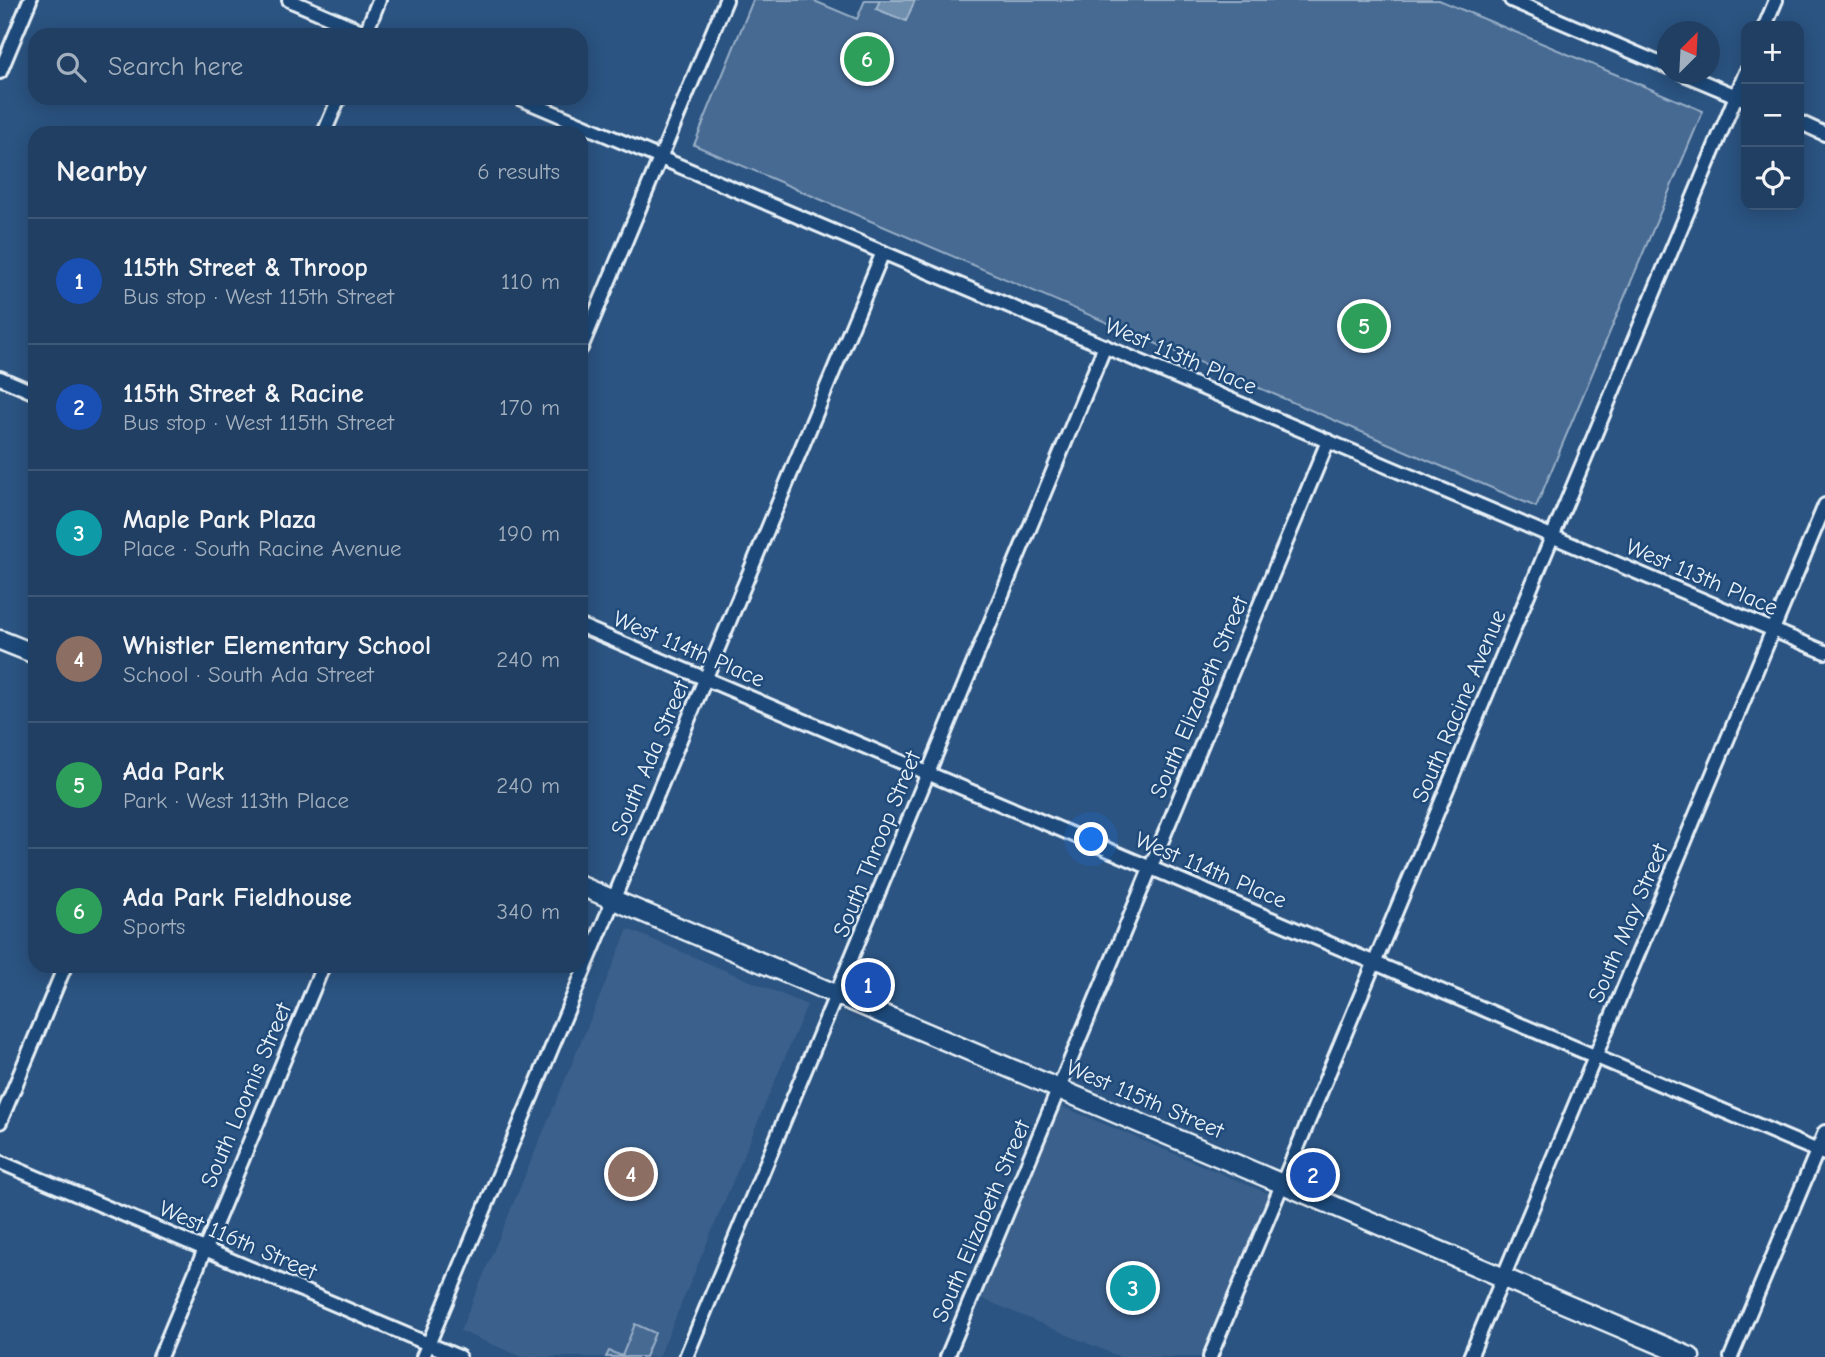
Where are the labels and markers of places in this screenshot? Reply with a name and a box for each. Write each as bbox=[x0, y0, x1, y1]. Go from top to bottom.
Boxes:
pin: 6 bbox=[844, 33, 890, 85]
pin: 5 bbox=[1341, 300, 1387, 352]
pin: 1 bbox=[845, 959, 891, 1011]
pin: 4 bbox=[608, 1148, 654, 1200]
pin: 2 bbox=[1290, 1149, 1336, 1201]
pin: 3 bbox=[1110, 1262, 1156, 1314]

